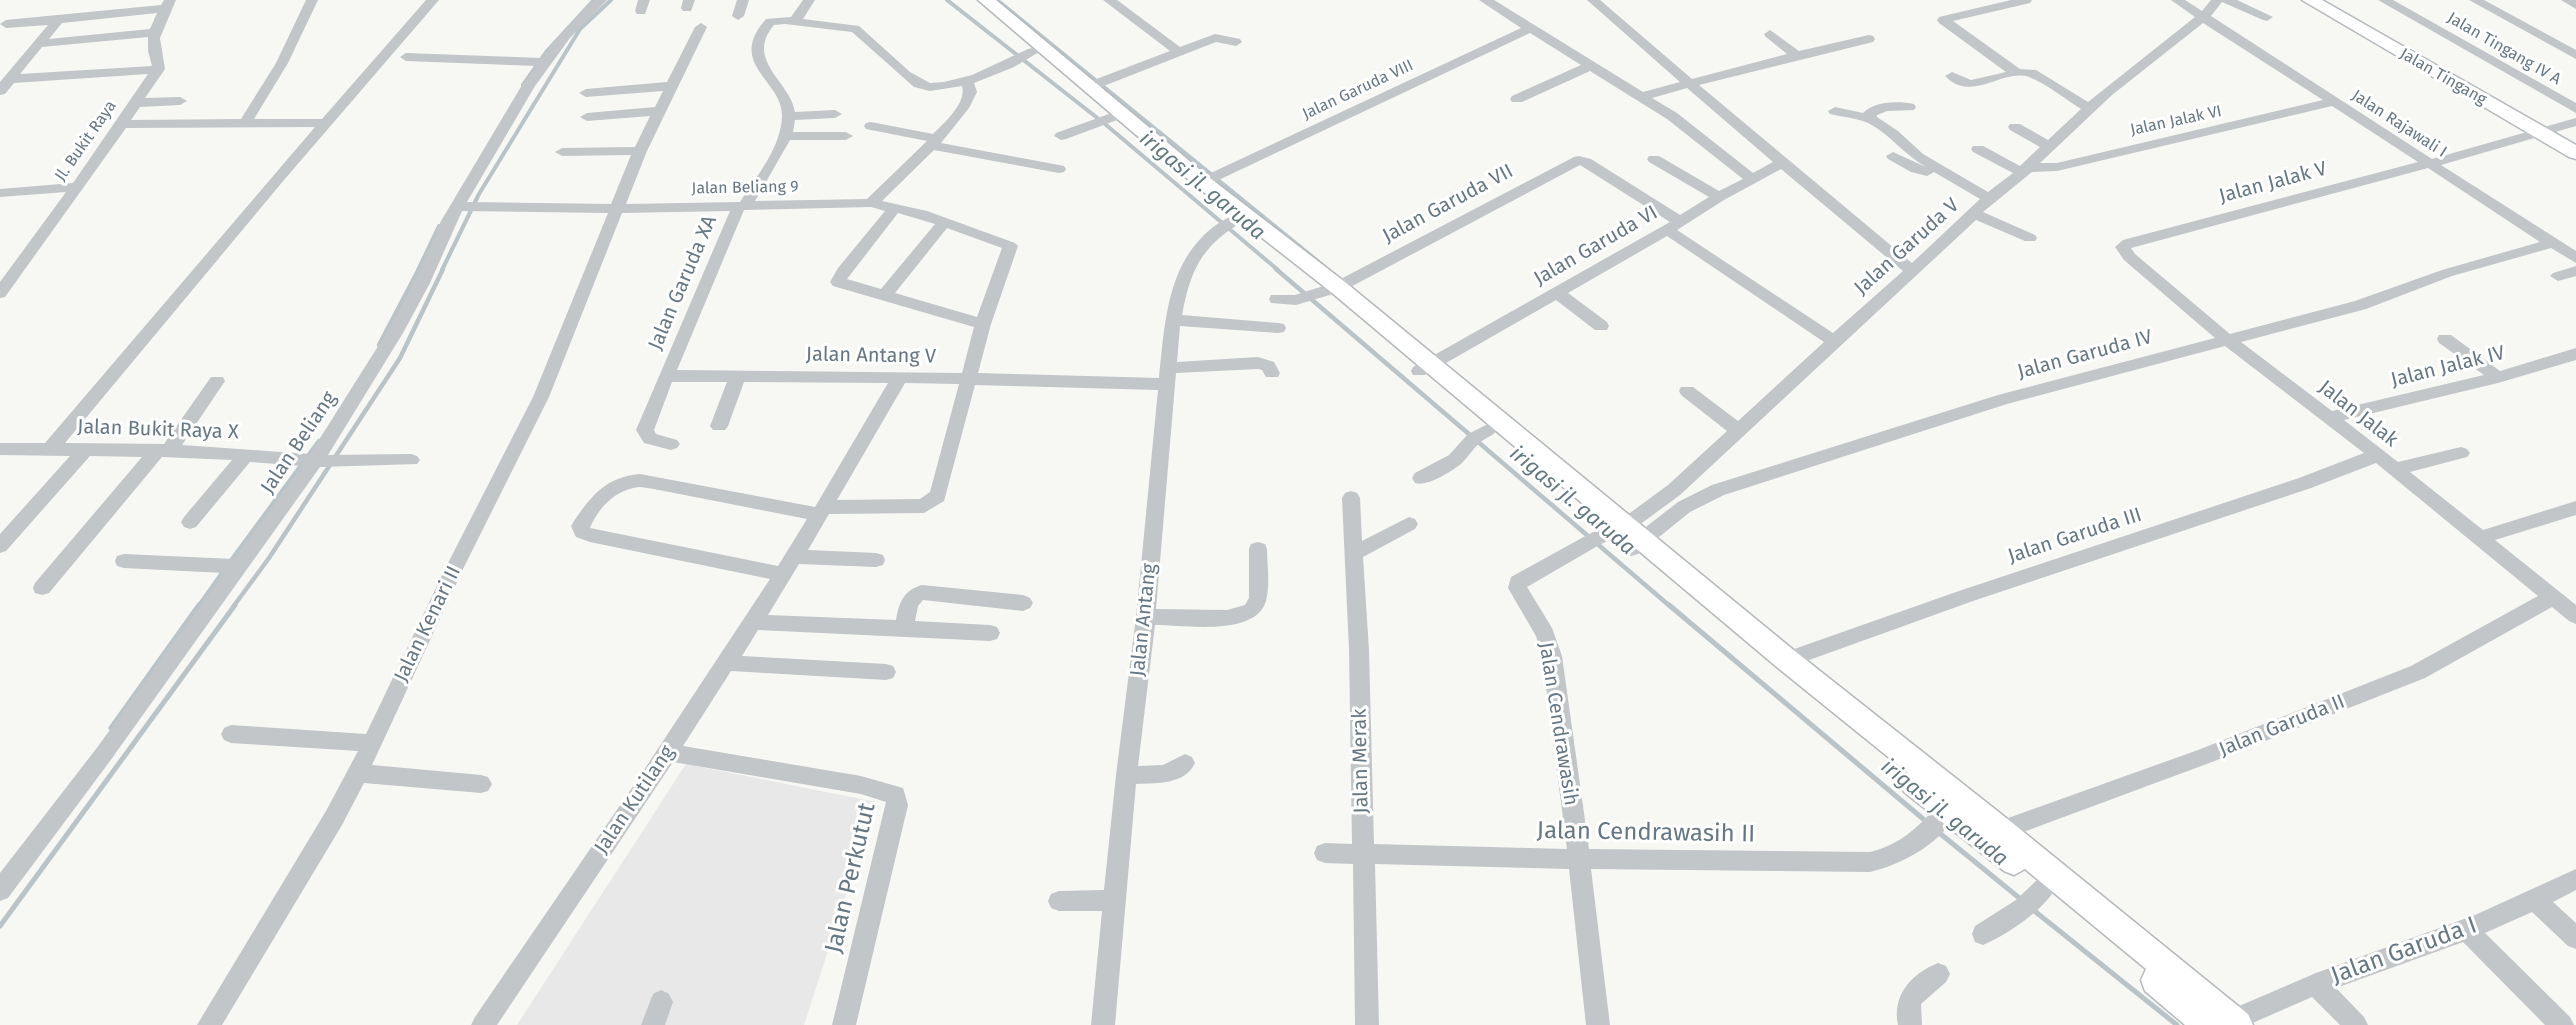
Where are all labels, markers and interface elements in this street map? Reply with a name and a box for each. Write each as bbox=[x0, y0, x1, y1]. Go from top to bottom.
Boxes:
street label: Jalan Tingang IV A bbox=[2444, 9, 2564, 89]
street label: Jalan Tingang bbox=[2396, 44, 2490, 110]
street label: Jalan Garuda VIII bbox=[1299, 56, 1417, 124]
street label: Jalan Rajawali I bbox=[2348, 86, 2450, 162]
street label: Jl. Bukit Raya bbox=[51, 97, 121, 185]
street label: Jalan Jalak VI bbox=[2128, 102, 2224, 140]
water label: irigasi jl. garuda bbox=[1134, 126, 1270, 246]
street label: Jalan Jalak V bbox=[2217, 157, 2329, 209]
street label: Jalan Garuda VII bbox=[1379, 160, 1517, 248]
street label: Jalan Beliang 9 bbox=[691, 177, 799, 199]
street label: Jalan Garuda V bbox=[1850, 194, 1964, 300]
street label: Jalan Garuda VI bbox=[1530, 201, 1662, 291]
street label: Jalan Garuda XA bbox=[644, 212, 722, 354]
street label: Jalan Garuda IV bbox=[2015, 325, 2155, 385]
street label: Jalan Jalak IV bbox=[2389, 341, 2507, 393]
street label: Jalan Antang V bbox=[806, 343, 936, 369]
street label: Jalan Jalak bbox=[2314, 376, 2402, 452]
street label: Jalan Beliang bbox=[256, 387, 342, 499]
street label: Jalan Bukit Raya X bbox=[77, 415, 239, 445]
water label: irigasi jl. garuda bbox=[1504, 441, 1640, 561]
street label: Jalan Garuda III bbox=[2005, 503, 2145, 569]
street label: Jalan Kenari II bbox=[390, 562, 466, 686]
street label: Jalan Antang bbox=[1126, 562, 1162, 678]
street label: Jalan Cendrawasih bbox=[1533, 641, 1583, 807]
street label: Jalan Garuda II bbox=[2216, 690, 2348, 762]
street label: Jalan Merak bbox=[1348, 708, 1374, 814]
street label: Jalan Kutilang bbox=[590, 741, 680, 859]
water label: irigasi jl. garuda bbox=[1876, 754, 2012, 872]
street label: Jalan Perkutut bbox=[820, 800, 882, 956]
street label: Jalan Cendrawasih II bbox=[1536, 817, 1756, 849]
street label: Jalan Garuda I bbox=[2327, 911, 2481, 991]

